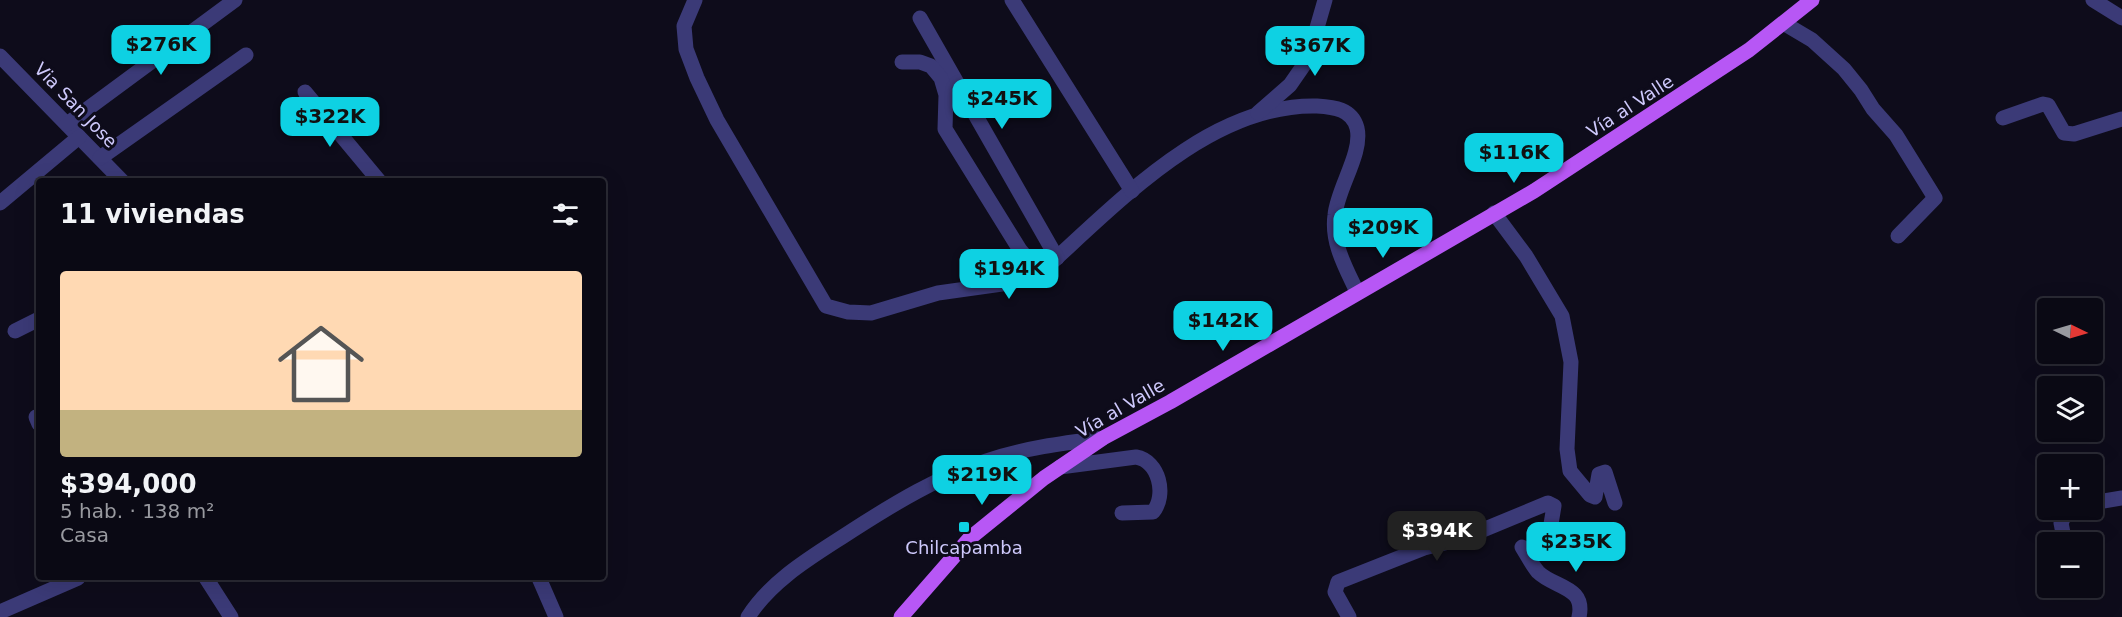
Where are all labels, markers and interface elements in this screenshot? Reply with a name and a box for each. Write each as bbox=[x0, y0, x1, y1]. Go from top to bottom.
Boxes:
pin: $276K bbox=[119, 25, 203, 76]
pin: $367K bbox=[1273, 26, 1357, 77]
text: $276K bbox=[125, 32, 197, 56]
text: $367K bbox=[1279, 33, 1351, 57]
street label: Via San Jose bbox=[30, 58, 122, 152]
street label: Vía al Valle bbox=[1583, 70, 1677, 142]
pin: $245K bbox=[960, 79, 1044, 130]
text: $245K bbox=[966, 86, 1038, 110]
pin: $322K bbox=[288, 97, 372, 148]
text: $322K bbox=[294, 104, 366, 128]
pin: $116K bbox=[1472, 133, 1556, 184]
text: $116K bbox=[1478, 140, 1550, 164]
icon: filters bbox=[549, 198, 582, 231]
text: 11 viviendas bbox=[60, 199, 245, 229]
pin: $209K bbox=[1341, 208, 1425, 259]
text: $209K bbox=[1347, 215, 1419, 239]
pin: $194K bbox=[967, 249, 1051, 300]
text: $194K bbox=[973, 256, 1045, 280]
north arrow bbox=[2037, 298, 2103, 364]
map controls bbox=[2037, 298, 2103, 598]
pin: $142K bbox=[1181, 301, 1265, 352]
text: $142K bbox=[1187, 308, 1259, 332]
icon: home bbox=[267, 310, 375, 418]
street label: Vía al Valle bbox=[1072, 374, 1168, 442]
button: layers bbox=[2037, 376, 2103, 442]
button: + bbox=[2037, 454, 2103, 520]
pin: $219K bbox=[940, 455, 1024, 506]
text: $219K bbox=[946, 462, 1018, 486]
text: $394,000 bbox=[60, 469, 197, 499]
text: 5 hab. · 138 m² bbox=[60, 499, 214, 523]
pin: $394K bbox=[1395, 511, 1479, 562]
text: $394K bbox=[1401, 518, 1473, 542]
marker: Chilcapamba bbox=[957, 520, 971, 534]
pin: $235K bbox=[1534, 522, 1618, 573]
text: Casa bbox=[60, 523, 109, 547]
text: $235K bbox=[1540, 529, 1612, 553]
button: − bbox=[2037, 532, 2103, 598]
place label: Chilcapamba bbox=[905, 537, 1023, 558]

